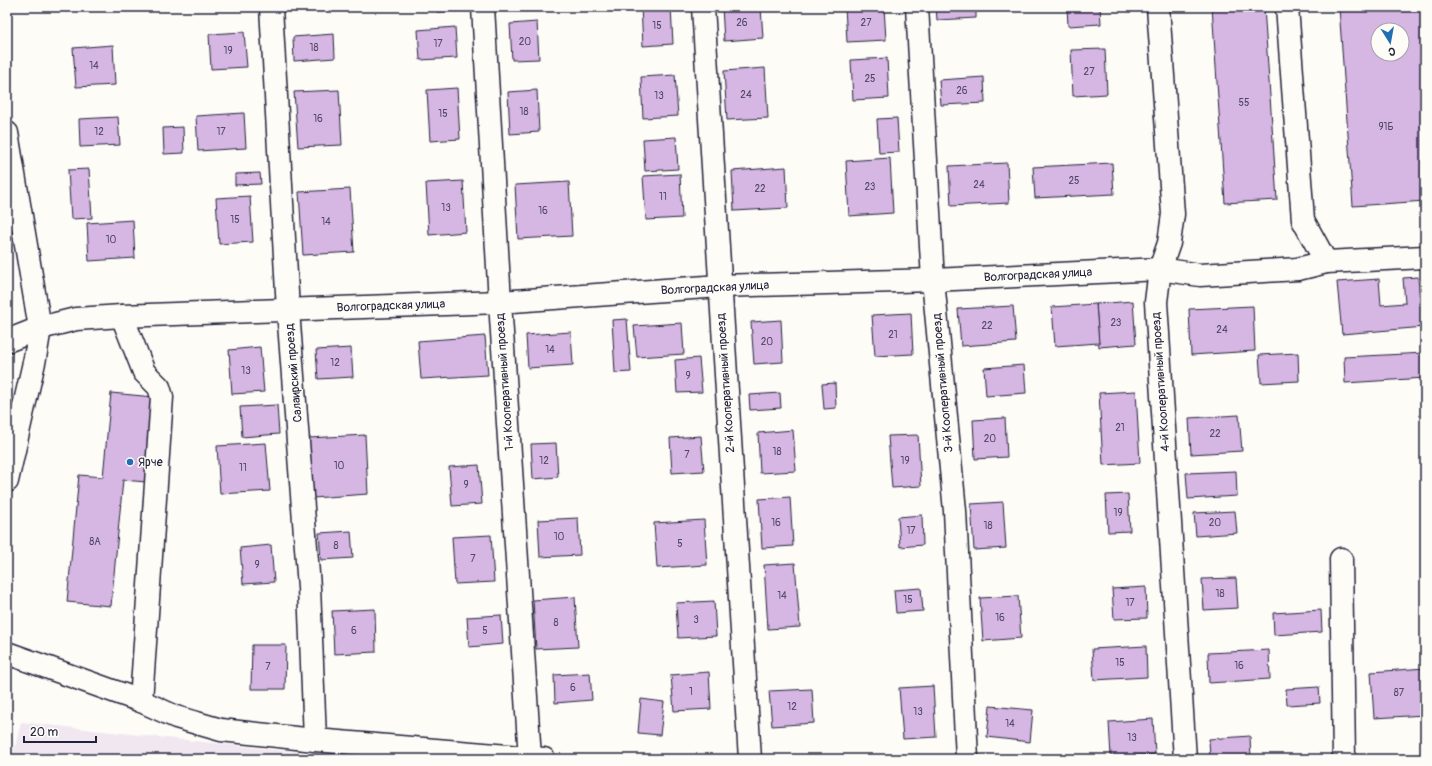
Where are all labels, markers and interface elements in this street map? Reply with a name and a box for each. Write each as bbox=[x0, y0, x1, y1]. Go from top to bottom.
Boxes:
house number: 26 bbox=[736, 17, 748, 29]
house number: 27 bbox=[861, 17, 872, 29]
house number: 15 bbox=[652, 20, 662, 32]
north arrow bbox=[1370, 22, 1410, 62]
house number: 20 bbox=[519, 36, 531, 48]
house number: 17 bbox=[433, 38, 443, 50]
house number: 18 bbox=[310, 42, 318, 54]
text: С bbox=[1387, 44, 1396, 58]
house number: 19 bbox=[223, 45, 233, 57]
house number: 14 bbox=[89, 60, 99, 72]
house number: 27 bbox=[1084, 66, 1095, 78]
house number: 25 bbox=[864, 73, 876, 85]
house number: 26 bbox=[956, 85, 968, 97]
house number: 24 bbox=[740, 89, 752, 101]
house number: 13 bbox=[654, 90, 664, 102]
house number: 55 bbox=[1239, 97, 1249, 109]
house number: 18 bbox=[520, 106, 528, 118]
house number: 15 bbox=[438, 108, 448, 120]
house number: 16 bbox=[313, 113, 323, 125]
house number: 91Б bbox=[1378, 121, 1394, 133]
house number: 12 bbox=[94, 126, 104, 138]
house number: 17 bbox=[216, 126, 226, 138]
house number: 25 bbox=[1068, 175, 1080, 187]
house number: 24 bbox=[973, 179, 985, 191]
house number: 23 bbox=[865, 181, 876, 193]
house number: 22 bbox=[754, 183, 766, 195]
house number: 11 bbox=[659, 191, 667, 203]
house number: 13 bbox=[441, 202, 451, 214]
house number: 16 bbox=[538, 205, 548, 217]
house number: 15 bbox=[230, 214, 240, 226]
house number: 14 bbox=[321, 216, 331, 228]
house number: 10 bbox=[106, 234, 117, 246]
street label: Волгоградская улица bbox=[983, 265, 1093, 285]
street label: Волгоградская улица bbox=[660, 278, 770, 298]
street label: Волгоградская улица bbox=[336, 297, 446, 315]
street label: 4-й Кооперативный проезд bbox=[1149, 311, 1173, 452]
street label: 1-й Кооперативный проезд bbox=[493, 312, 517, 451]
street label: 2-й Кооперативный проезд bbox=[714, 312, 738, 453]
street label: 3-й Кооперативный проезд bbox=[929, 312, 957, 453]
house number: 23 bbox=[1111, 317, 1122, 329]
house number: 22 bbox=[981, 320, 993, 332]
street label: Салаирский проезд bbox=[282, 322, 306, 423]
house number: 24 bbox=[1216, 324, 1228, 336]
house number: 21 bbox=[888, 329, 898, 341]
house number: 20 bbox=[761, 336, 773, 348]
house number: 14 bbox=[545, 344, 555, 356]
house number: 12 bbox=[330, 357, 340, 369]
house number: 13 bbox=[241, 365, 251, 377]
house number: 9 bbox=[685, 370, 691, 382]
house number: 21 bbox=[1115, 422, 1125, 434]
house number: 22 bbox=[1209, 428, 1221, 440]
house number: 20 bbox=[984, 433, 996, 445]
house number: 18 bbox=[773, 446, 781, 458]
house number: 7 bbox=[684, 449, 690, 461]
place label: Ярче bbox=[138, 455, 163, 470]
house number: 12 bbox=[539, 455, 549, 467]
house number: 19 bbox=[900, 455, 910, 467]
marker: Ярче bbox=[125, 457, 135, 467]
house number: 10 bbox=[334, 460, 345, 472]
house number: 11 bbox=[239, 462, 247, 474]
house number: 9 bbox=[463, 479, 469, 491]
house number: 19 bbox=[1113, 507, 1123, 519]
house number: 16 bbox=[771, 517, 781, 529]
house number: 20 bbox=[1209, 517, 1221, 529]
house number: 18 bbox=[984, 520, 992, 532]
house number: 17 bbox=[906, 525, 916, 537]
house number: 10 bbox=[554, 531, 565, 543]
house number: 8А bbox=[89, 536, 101, 548]
house number: 5 bbox=[677, 538, 683, 550]
house number: 8 bbox=[333, 540, 339, 552]
house number: 7 bbox=[470, 553, 476, 565]
house number: 9 bbox=[254, 559, 260, 571]
house number: 18 bbox=[1216, 588, 1224, 600]
house number: 14 bbox=[777, 590, 787, 602]
house number: 15 bbox=[903, 594, 913, 606]
house number: 17 bbox=[1125, 597, 1135, 609]
house number: 16 bbox=[995, 612, 1005, 624]
house number: 3 bbox=[693, 614, 699, 626]
house number: 8 bbox=[553, 617, 559, 629]
house number: 6 bbox=[351, 625, 357, 637]
house number: 5 bbox=[482, 625, 488, 637]
house number: 15 bbox=[1115, 657, 1125, 669]
house number: 16 bbox=[1234, 660, 1244, 672]
house number: 7 bbox=[265, 661, 271, 673]
house number: 6 bbox=[570, 682, 576, 694]
house number: 1 bbox=[689, 686, 693, 698]
house number: 87 bbox=[1394, 687, 1405, 699]
house number: 12 bbox=[787, 701, 797, 713]
house number: 13 bbox=[913, 706, 923, 718]
scale bar bbox=[24, 718, 96, 744]
house number: 14 bbox=[1005, 718, 1015, 730]
text: 20 m bbox=[30, 725, 59, 740]
house number: 13 bbox=[1127, 732, 1137, 744]

